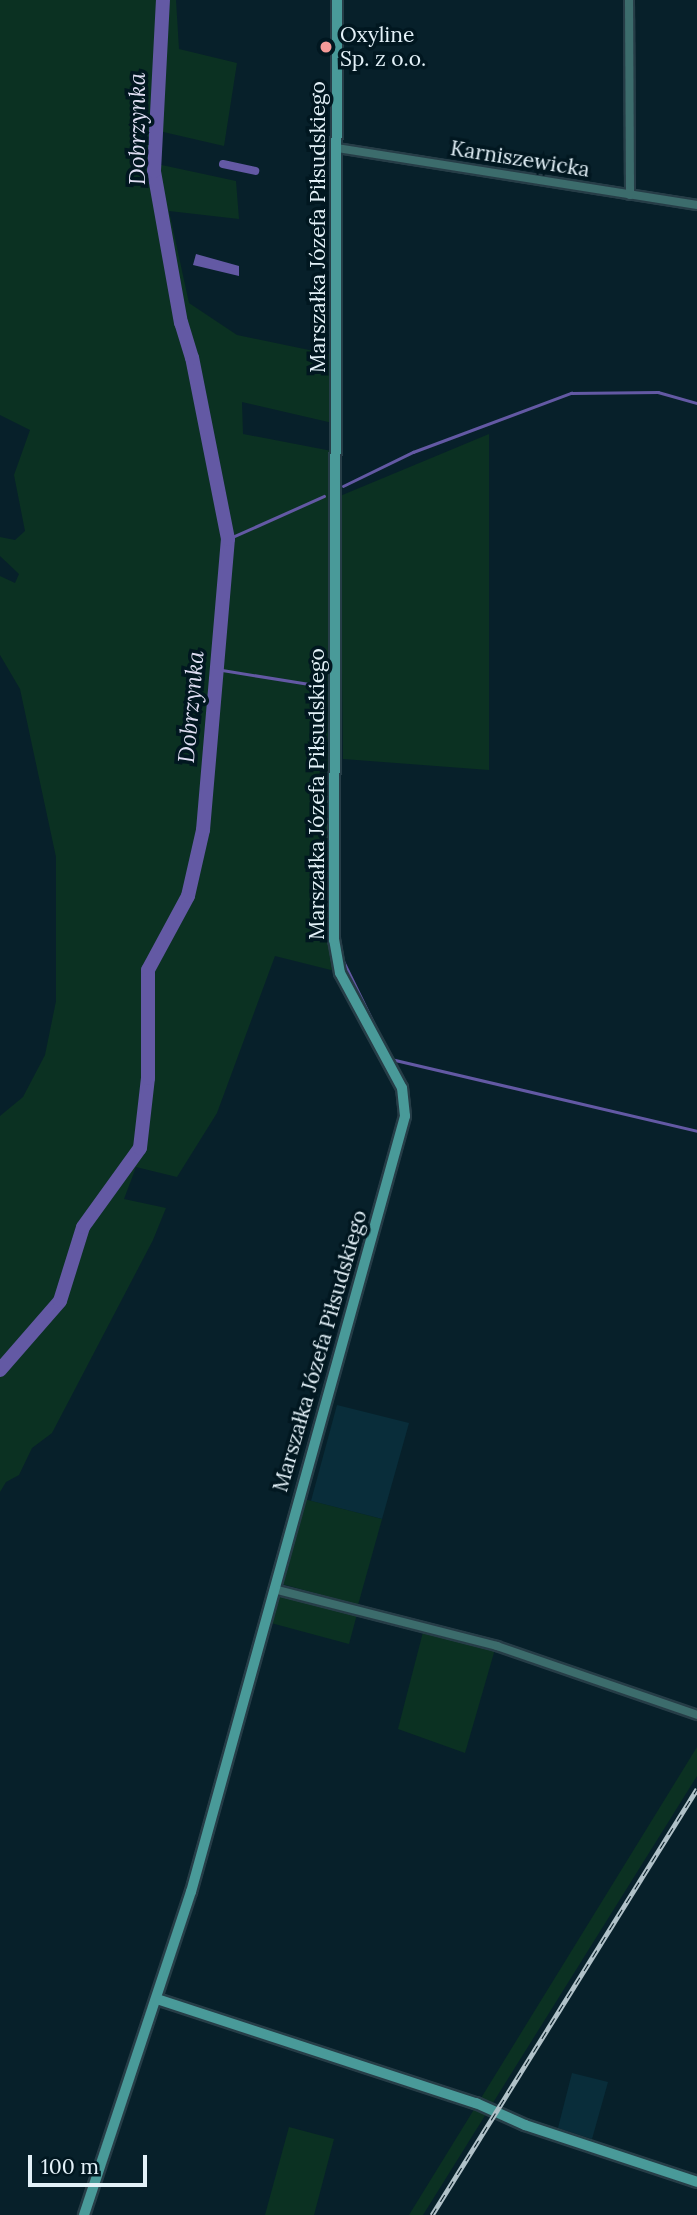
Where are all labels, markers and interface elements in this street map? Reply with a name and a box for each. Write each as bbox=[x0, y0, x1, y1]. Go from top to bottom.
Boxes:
place label: Oxyline Sp. z o.o. bbox=[340, 22, 426, 72]
marker: Oxyline Sp. z o.o. bbox=[318, 39, 334, 55]
water label: Dobrzynka bbox=[123, 73, 151, 185]
street label: Marszałka Józefa Piłsudskiego bbox=[305, 81, 331, 373]
street label: Karniszewicka bbox=[449, 136, 591, 182]
street label: Marszałka Józefa Piłsudskiego bbox=[304, 648, 330, 940]
water label: Dobrzynka bbox=[172, 650, 210, 764]
street label: Marszałka Józefa Piłsudskiego bbox=[268, 1207, 372, 1495]
scale bar bbox=[32, 2142, 150, 2186]
text: 100 m bbox=[41, 2153, 99, 2180]

